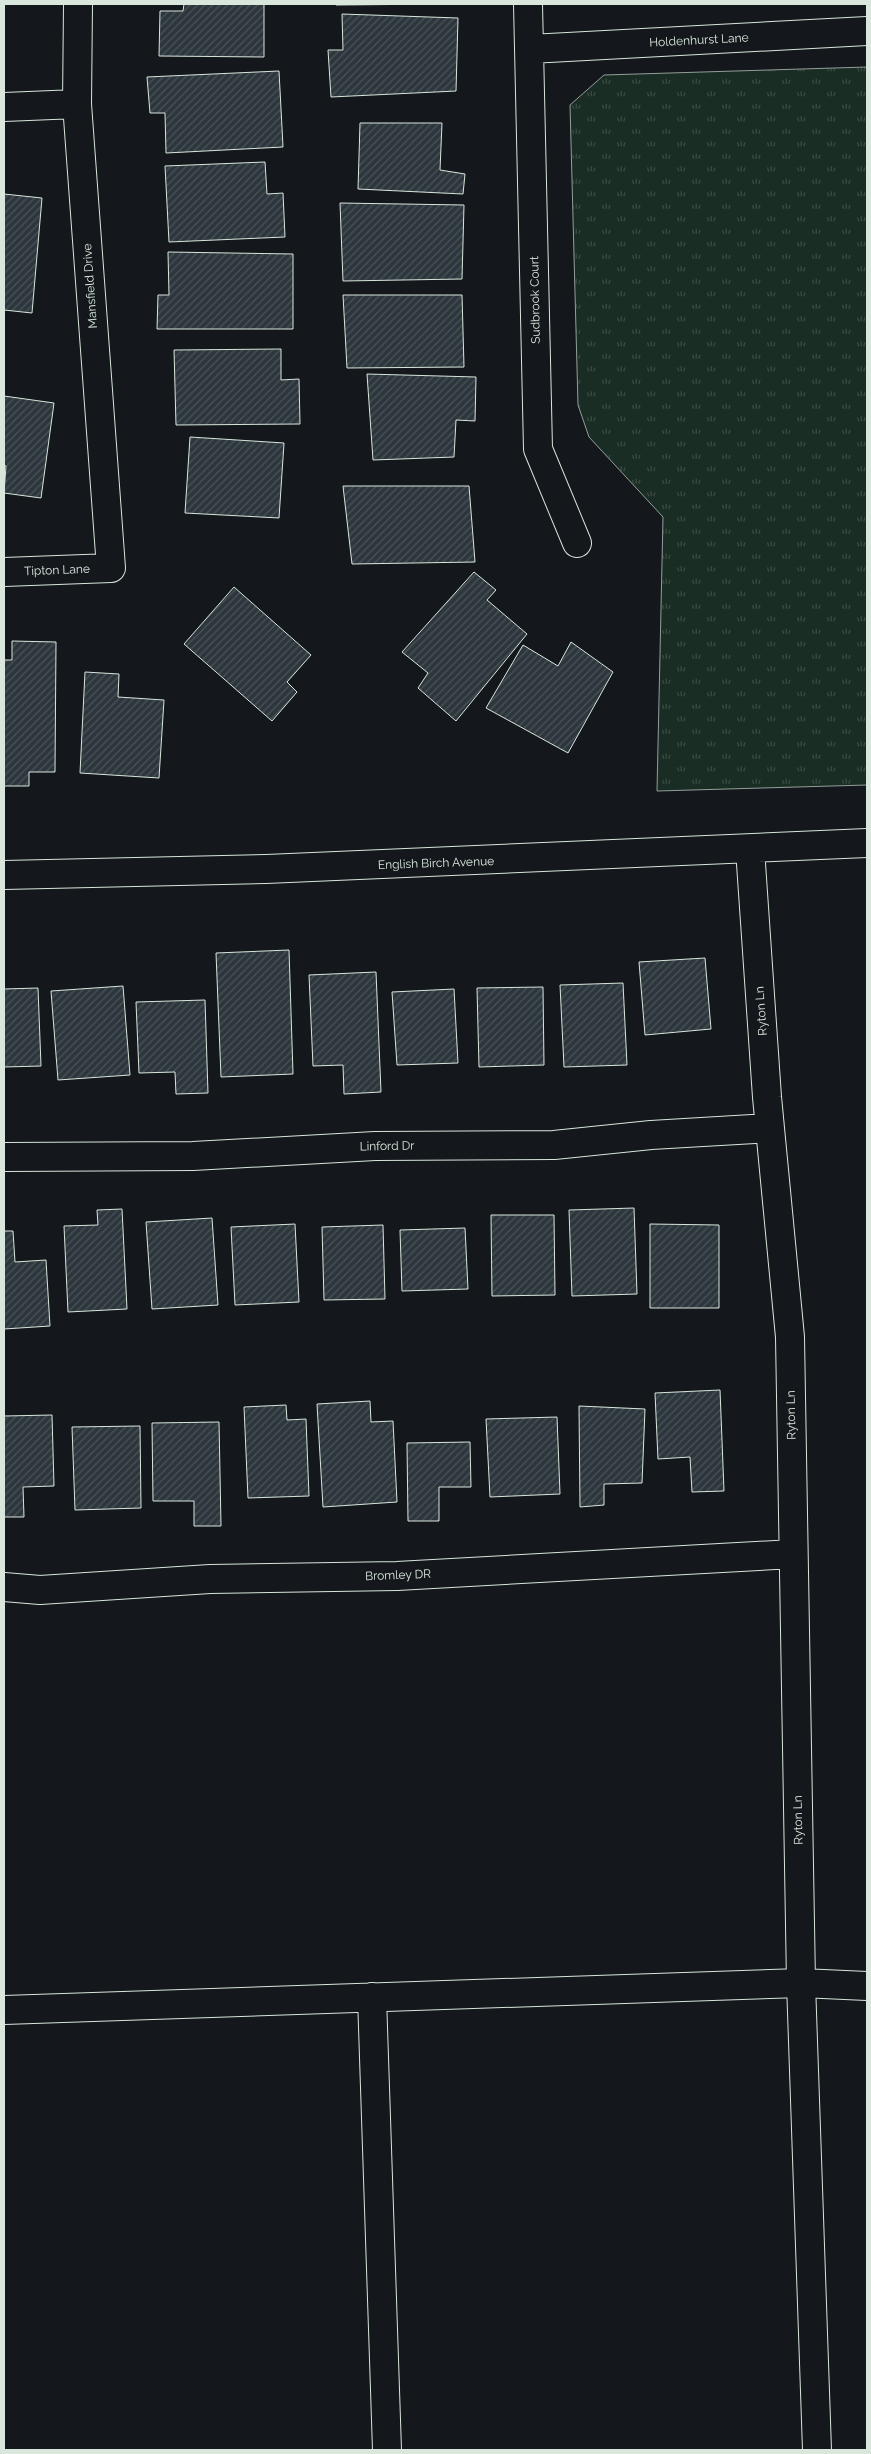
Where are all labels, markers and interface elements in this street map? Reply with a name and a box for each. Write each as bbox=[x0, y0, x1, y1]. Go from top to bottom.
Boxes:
street label: Holdenhurst Lane bbox=[649, 30, 749, 50]
street label: Mansfield Drive bbox=[80, 243, 100, 329]
street label: Sudbrook Court bbox=[527, 256, 543, 344]
street label: Tipton Lane bbox=[24, 562, 90, 578]
street label: English Birch Avenue bbox=[378, 854, 494, 872]
street label: Ryton Ln bbox=[752, 986, 770, 1036]
street label: Linford Dr bbox=[359, 1139, 415, 1153]
street label: Ryton Ln bbox=[784, 1390, 798, 1440]
street label: Bromley DR bbox=[365, 1567, 431, 1583]
street label: Ryton Ln bbox=[791, 1795, 805, 1845]

